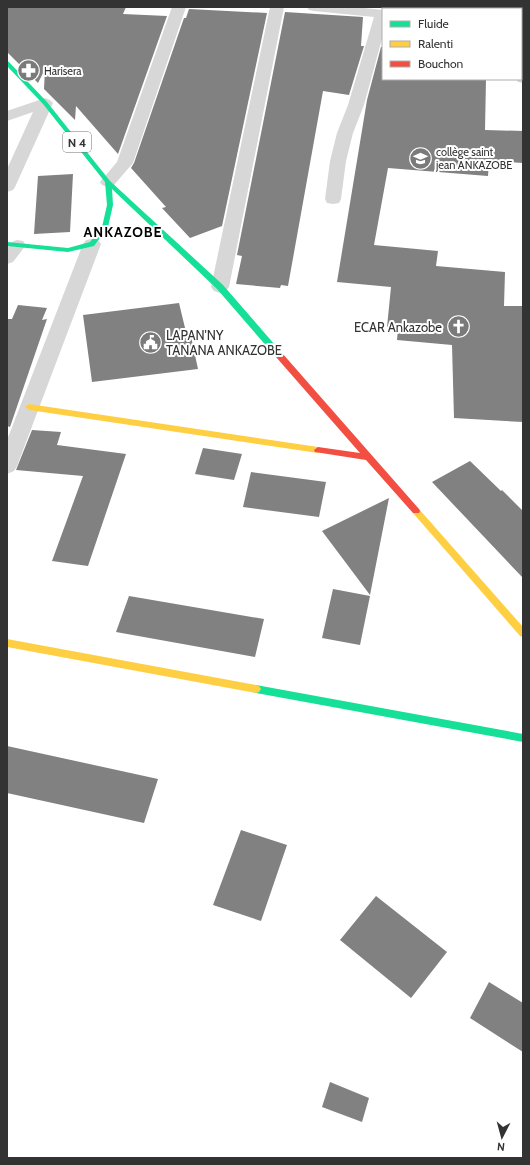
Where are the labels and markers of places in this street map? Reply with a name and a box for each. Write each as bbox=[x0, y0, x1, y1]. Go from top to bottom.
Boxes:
pharmacy icon: Harisera bbox=[16, 58, 42, 84]
place label: Harisera bbox=[44, 64, 82, 78]
school or university icon: collège saint jean ANKAZOBE bbox=[407, 145, 433, 171]
place label: collège saint jean ANKAZOBE bbox=[435, 145, 512, 172]
church icon: ECAR Ankazobe bbox=[445, 314, 471, 340]
place label: ECAR Ankazobe bbox=[354, 319, 442, 335]
place label: LAPAN'NY TANANA ANKAZOBE bbox=[166, 327, 282, 358]
public building icon: LAPAN'NY TANANA ANKAZOBE bbox=[138, 329, 164, 355]

